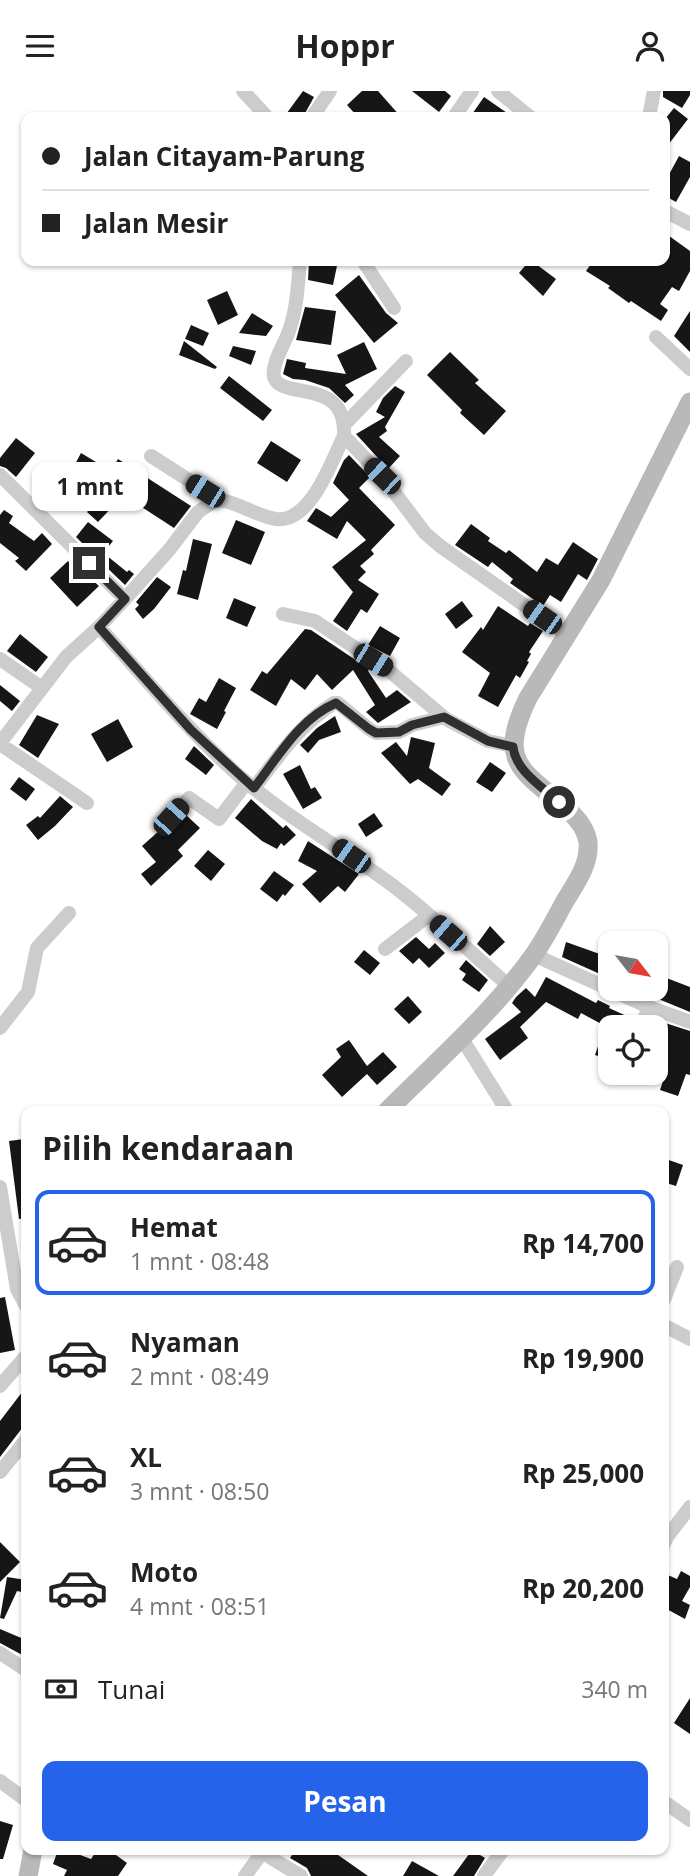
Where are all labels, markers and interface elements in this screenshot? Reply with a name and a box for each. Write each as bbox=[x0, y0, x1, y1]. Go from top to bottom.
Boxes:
text: Hoppr bbox=[295, 24, 395, 67]
icon: menu bbox=[21, 27, 59, 65]
icon: person bbox=[631, 27, 669, 65]
text: Jalan Citayam-Parung bbox=[84, 138, 364, 174]
text: Jalan Mesir bbox=[84, 205, 228, 241]
car bbox=[360, 454, 405, 498]
callout: 1 mnt bbox=[31, 461, 147, 511]
text: 1 mnt bbox=[57, 470, 123, 502]
car bbox=[182, 471, 229, 511]
route end bbox=[73, 547, 105, 579]
car bbox=[519, 596, 566, 638]
car bbox=[350, 640, 397, 680]
route start bbox=[543, 786, 575, 818]
car bbox=[150, 794, 193, 840]
car bbox=[328, 835, 375, 877]
car bbox=[426, 911, 471, 955]
north arrow bbox=[598, 931, 668, 1001]
map controls bbox=[598, 931, 668, 1085]
button: locate bbox=[598, 1015, 668, 1085]
text: Pilih kendaraan bbox=[42, 1126, 294, 1169]
text: Hemat bbox=[130, 1209, 218, 1245]
icon: car bbox=[46, 1211, 109, 1274]
text: Rp 14,700 bbox=[522, 1225, 644, 1261]
text: 1 mnt · 08:48 bbox=[130, 1245, 269, 1277]
text: Nyaman bbox=[130, 1324, 240, 1360]
icon: car bbox=[46, 1326, 109, 1389]
text: Rp 19,900 bbox=[522, 1340, 644, 1376]
text: 2 mnt · 08:49 bbox=[130, 1360, 269, 1392]
text: XL bbox=[130, 1439, 162, 1475]
icon: car bbox=[46, 1441, 109, 1504]
text: Rp 25,000 bbox=[522, 1455, 644, 1491]
text: 3 mnt · 08:50 bbox=[130, 1475, 269, 1507]
text: Moto bbox=[130, 1554, 198, 1590]
icon: car bbox=[46, 1556, 109, 1619]
text: Rp 20,200 bbox=[522, 1570, 644, 1606]
text: 4 mnt · 08:51 bbox=[130, 1590, 269, 1622]
icon: cash bbox=[42, 1670, 80, 1708]
text: Tunai bbox=[98, 1671, 165, 1707]
text: 340 m bbox=[581, 1673, 648, 1705]
button: Pesan bbox=[42, 1761, 648, 1841]

